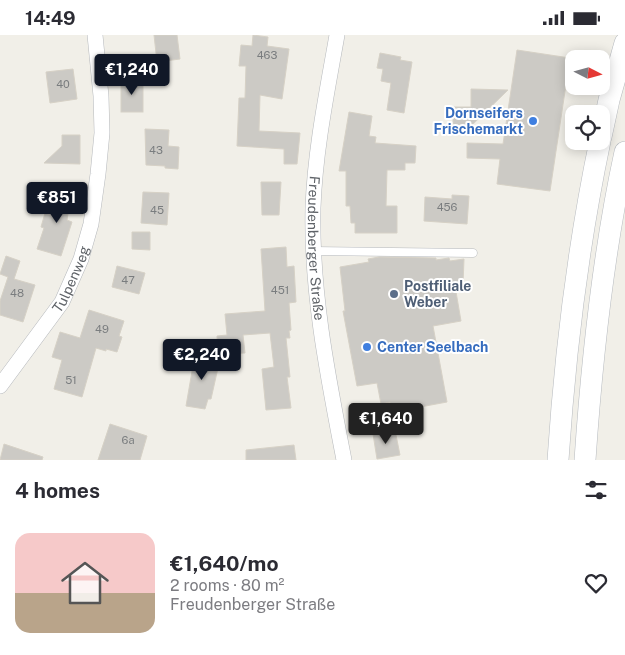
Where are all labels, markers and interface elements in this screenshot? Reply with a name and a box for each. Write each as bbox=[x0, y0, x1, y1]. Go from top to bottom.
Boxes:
text: 14:49 bbox=[25, 7, 76, 29]
house number: 463 bbox=[257, 49, 277, 61]
north arrow bbox=[565, 50, 610, 95]
map controls bbox=[565, 50, 610, 150]
pin: €1,240 bbox=[91, 53, 173, 96]
text: €1,240 bbox=[106, 60, 159, 79]
house number: 40 bbox=[56, 78, 70, 90]
place label: Dornseifers Frischemarkt bbox=[433, 105, 523, 137]
button: locate bbox=[565, 105, 610, 150]
marker: Dornseifers Frischemarkt bbox=[527, 115, 539, 127]
house number: 43 bbox=[149, 144, 163, 156]
street label: Freudenberger Straße bbox=[305, 175, 328, 321]
pin: €851 bbox=[27, 181, 87, 224]
text: €851 bbox=[38, 188, 76, 207]
house number: 456 bbox=[437, 201, 458, 213]
house number: 45 bbox=[150, 204, 164, 216]
street label: Tulpenweg bbox=[49, 244, 92, 316]
house number: 47 bbox=[121, 274, 135, 286]
place label: Postfiliale Weber bbox=[404, 278, 471, 310]
house number: 451 bbox=[271, 284, 289, 296]
house number: 48 bbox=[10, 287, 24, 299]
marker: Postfiliale Weber bbox=[388, 288, 400, 300]
house number: 49 bbox=[95, 323, 109, 335]
pin: €2,240 bbox=[161, 339, 243, 381]
place label: Center Seelbach bbox=[377, 339, 488, 355]
marker: Center Seelbach bbox=[361, 341, 373, 353]
text: €2,240 bbox=[174, 345, 230, 364]
house number: 51 bbox=[65, 374, 77, 386]
pin: €1,640 bbox=[345, 403, 427, 445]
text: €1,640 bbox=[359, 409, 413, 428]
house number: 6a bbox=[122, 434, 134, 446]
icon: filters bbox=[582, 476, 610, 504]
text: 4 homes bbox=[15, 478, 100, 503]
text: €1,640/mo bbox=[170, 551, 279, 576]
icon: home bbox=[55, 553, 115, 613]
icon: heart bbox=[582, 569, 610, 597]
text: 2 rooms · 80 m² bbox=[170, 576, 284, 595]
text: Freudenberger Straße bbox=[170, 595, 335, 614]

